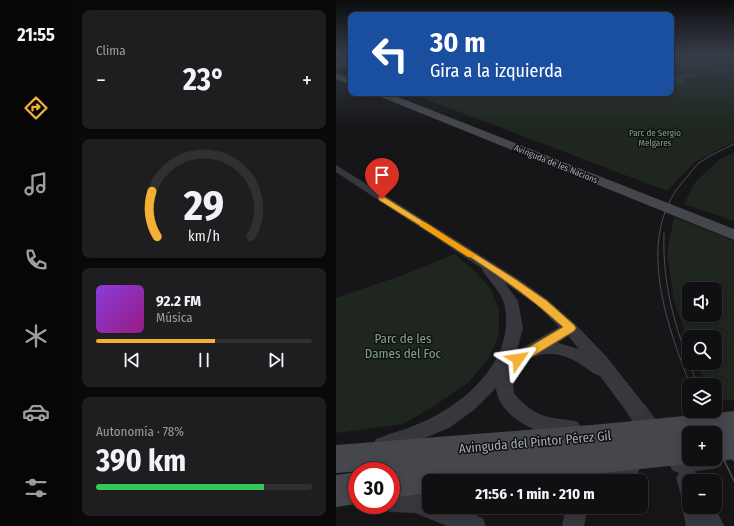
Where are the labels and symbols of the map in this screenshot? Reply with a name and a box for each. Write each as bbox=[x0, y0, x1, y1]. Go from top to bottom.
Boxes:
park label: Parc de Sergio Melgares bbox=[629, 128, 681, 148]
street label: Avinguda de les Nacions bbox=[513, 143, 599, 185]
pin bbox=[365, 158, 399, 199]
park label: Parc de les Dames del Foc bbox=[365, 331, 442, 361]
position arrow bbox=[497, 338, 539, 380]
street label: Avinguda del Pintor Pérez Gil bbox=[458, 428, 612, 456]
speed limit sign: 30 bbox=[348, 462, 400, 514]

